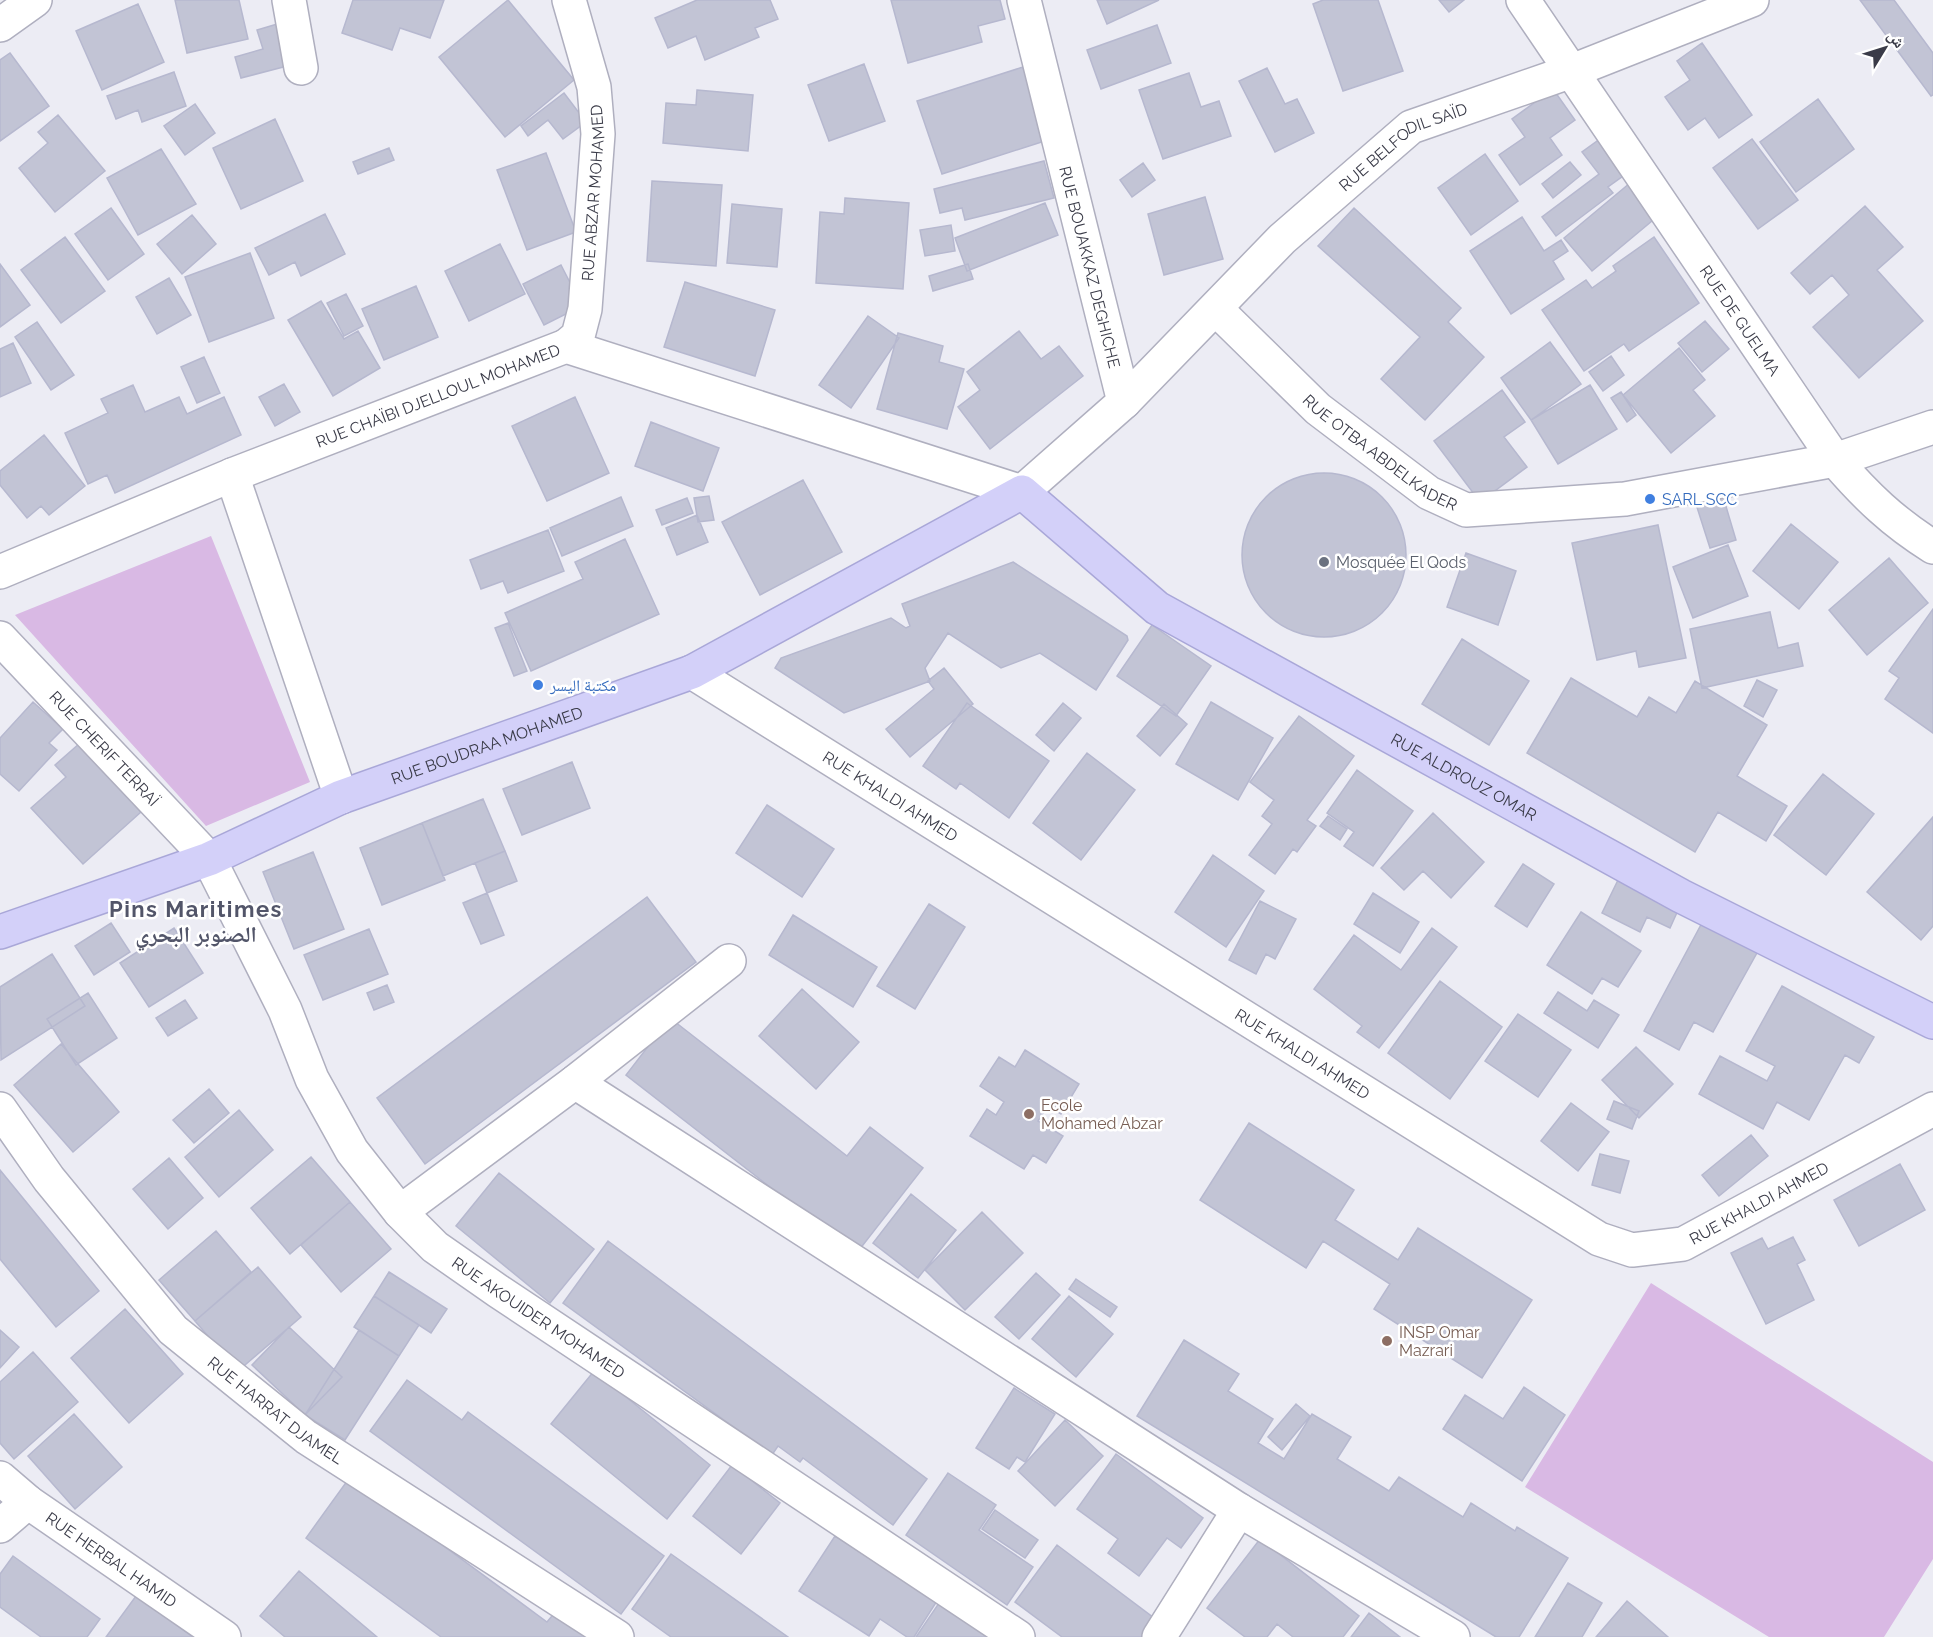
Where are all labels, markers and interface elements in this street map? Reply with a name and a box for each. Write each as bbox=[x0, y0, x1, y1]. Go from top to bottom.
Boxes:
north arrow bbox=[1855, 18, 1915, 78]
text: ش bbox=[1884, 27, 1909, 52]
street label: RUE BELFODIL SAÏD bbox=[1335, 99, 1470, 195]
street label: RUE ABZAR MOHAMED bbox=[578, 104, 608, 282]
street label: RUE BOUAKKAZ DEGHICHE bbox=[1055, 164, 1124, 370]
street label: RUE DE GUELMA bbox=[1696, 262, 1784, 379]
street label: RUE CHAÏBI DJELLOUL MOHAMED bbox=[313, 340, 563, 452]
street label: RUE OTBA ABDELKADER bbox=[1299, 390, 1460, 515]
place label: SARL SCC bbox=[1662, 490, 1737, 509]
marker: SARL SCC bbox=[1643, 492, 1657, 506]
place label: Mosquée El Qods bbox=[1336, 553, 1467, 572]
marker: Mosquée El Qods bbox=[1317, 555, 1331, 569]
place label: مكتبة اليسر bbox=[549, 676, 616, 695]
marker: مكتبة اليسر bbox=[531, 678, 545, 692]
street label: RUE CHERIF TERRAÏ bbox=[45, 687, 164, 810]
street label: RUE BOUDRAA MOHAMED bbox=[389, 703, 585, 788]
street label: RUE ALDROUZ OMAR bbox=[1387, 729, 1540, 825]
street label: RUE KHALDI AHMED bbox=[819, 747, 961, 846]
district label: Pins Maritimes الصنوبر البحري bbox=[109, 896, 283, 951]
street label: RUE KHALDI AHMED bbox=[1231, 1005, 1373, 1103]
place label: Ecole Mohamed Abzar bbox=[1041, 1096, 1163, 1133]
marker: Ecole Mohamed Abzar bbox=[1022, 1107, 1036, 1121]
street label: RUE KHALDI AHMED bbox=[1686, 1158, 1832, 1249]
street label: RUE AKOUIDER MOHAMED bbox=[448, 1253, 628, 1383]
place label: INSP Omar Mazrari bbox=[1399, 1323, 1480, 1360]
marker: INSP Omar Mazrari bbox=[1380, 1334, 1394, 1348]
street label: RUE HARRAT DJAMEL bbox=[204, 1353, 347, 1469]
street label: RUE HERBAL HAMID bbox=[42, 1508, 180, 1611]

